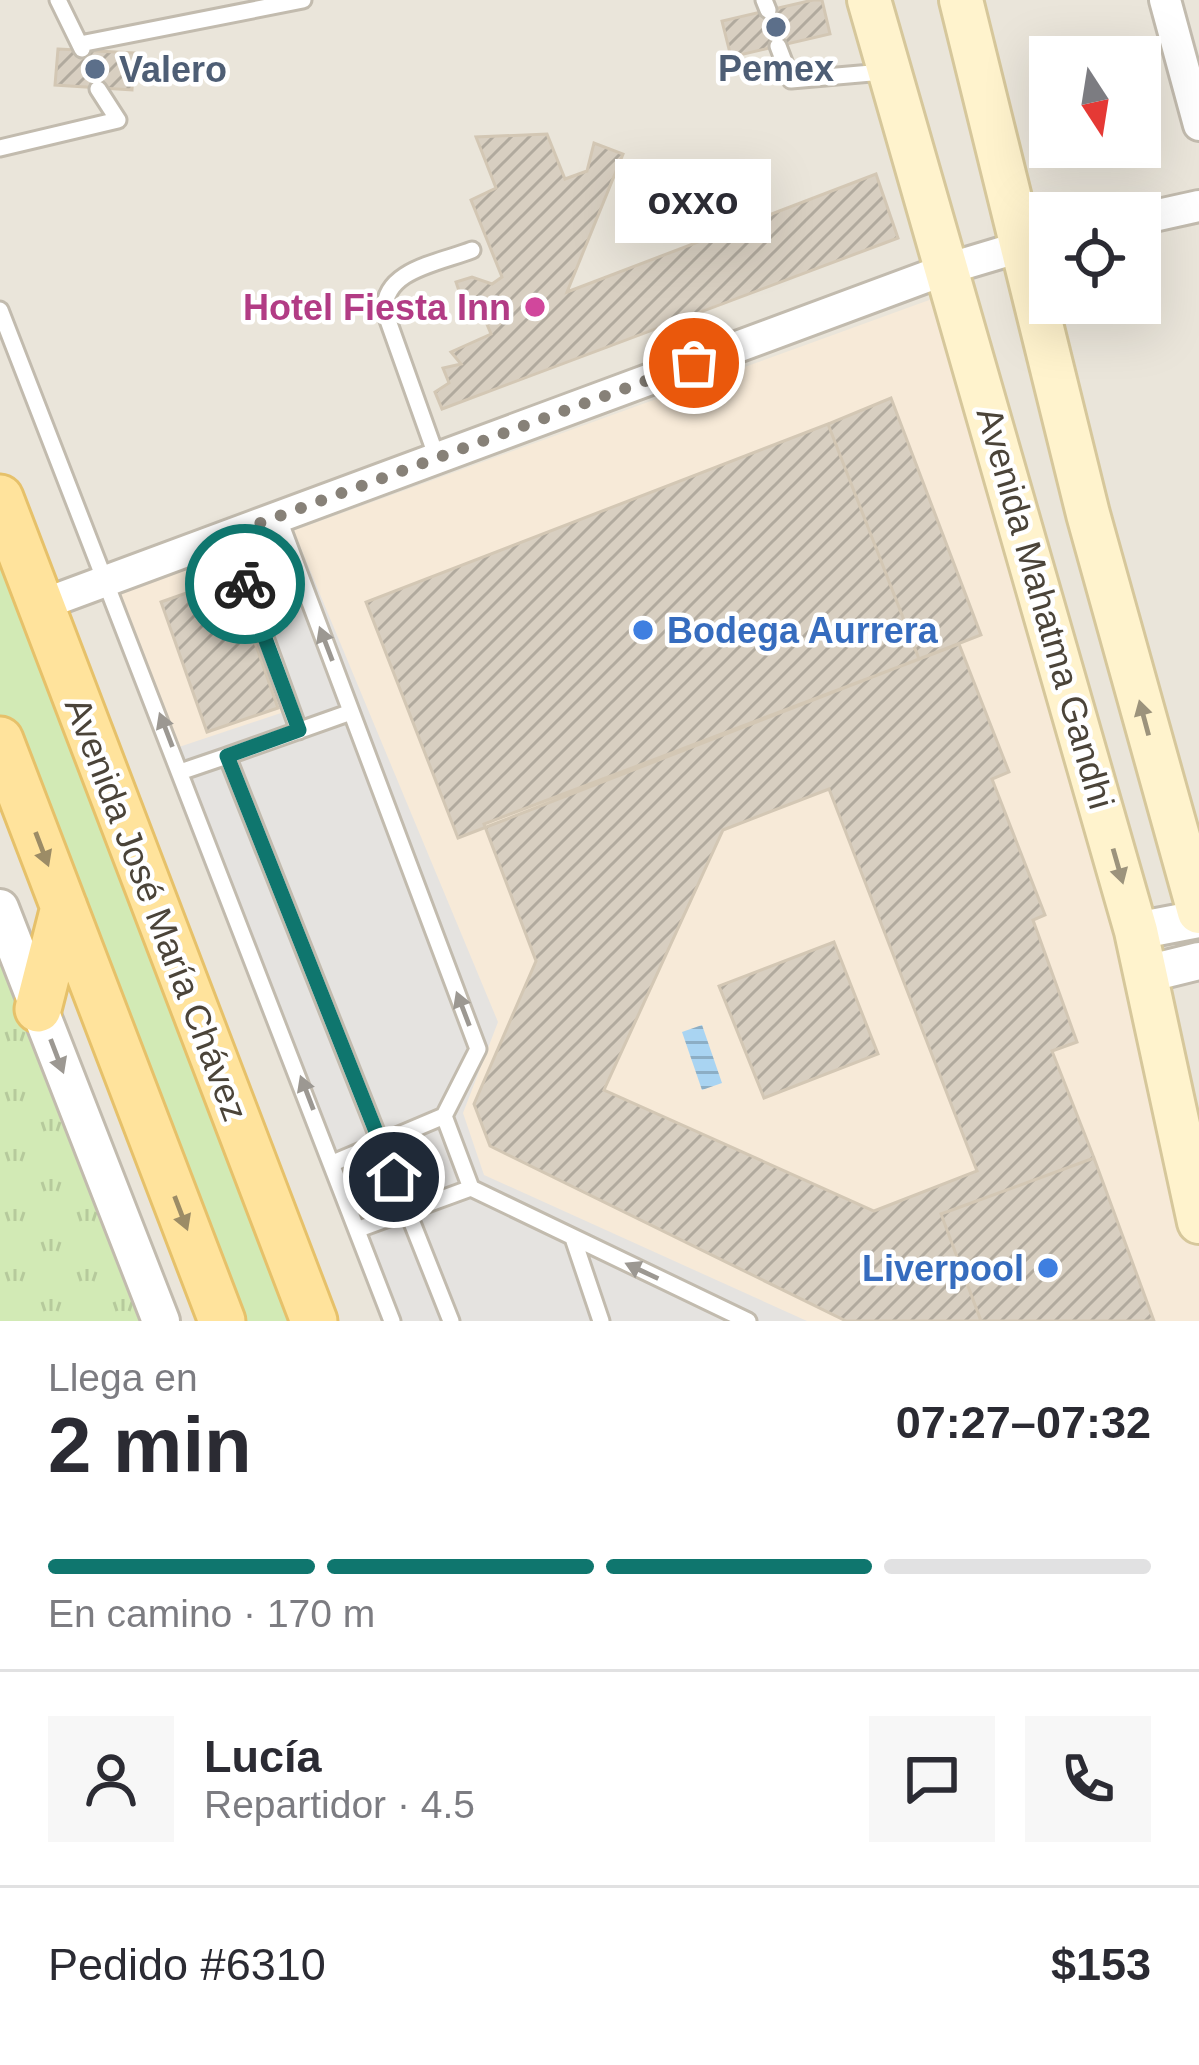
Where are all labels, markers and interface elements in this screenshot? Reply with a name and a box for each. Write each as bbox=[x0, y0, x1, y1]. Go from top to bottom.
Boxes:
marker: Pemex bbox=[763, 14, 789, 40]
north arrow bbox=[1029, 36, 1161, 168]
map controls bbox=[1029, 36, 1161, 324]
place label: Pemex bbox=[718, 48, 834, 89]
place label: Valero bbox=[119, 49, 227, 90]
marker: Valero bbox=[82, 56, 108, 82]
callout: oxxo bbox=[616, 159, 772, 243]
text: oxxo bbox=[647, 179, 739, 222]
button: locate bbox=[1029, 192, 1161, 324]
place label: Hotel Fiesta Inn bbox=[243, 287, 511, 328]
marker: Hotel Fiesta Inn bbox=[522, 294, 548, 320]
pin bbox=[643, 312, 745, 414]
icon: bag bbox=[661, 330, 727, 396]
street label: Avenida Mahatma Gandhi bbox=[969, 403, 1123, 814]
courier bbox=[185, 524, 305, 644]
icon: bike bbox=[212, 551, 278, 617]
place label: Bodega Aurrera bbox=[667, 610, 939, 651]
marker: Bodega Aurrera bbox=[630, 617, 656, 643]
one-way arrow bbox=[316, 626, 334, 662]
street label: Avenida José María Chávez bbox=[57, 692, 256, 1126]
one-way arrow bbox=[1134, 700, 1153, 737]
one-way arrow bbox=[156, 711, 175, 747]
one-way arrow bbox=[33, 831, 52, 867]
one-way arrow bbox=[1110, 848, 1128, 884]
one-way arrow bbox=[453, 991, 471, 1027]
one-way arrow bbox=[48, 1039, 67, 1075]
one-way arrow bbox=[296, 1075, 315, 1111]
pin bbox=[343, 1126, 445, 1228]
icon: home bbox=[361, 1144, 427, 1210]
one-way arrow bbox=[172, 1196, 191, 1232]
place label: Liverpool bbox=[862, 1248, 1024, 1289]
marker: Liverpool bbox=[1035, 1255, 1061, 1281]
one-way arrow bbox=[624, 1261, 659, 1281]
text: Llega en bbox=[48, 1356, 198, 1399]
text: 07:27–07:32 bbox=[896, 1397, 1151, 1448]
text: 2 min bbox=[48, 1401, 252, 1489]
text: En camino · 170 m bbox=[48, 1592, 375, 1635]
button: person bbox=[48, 1716, 174, 1842]
button: chat bbox=[869, 1716, 995, 1842]
button: phone bbox=[1025, 1716, 1151, 1842]
text: Lucía bbox=[204, 1731, 322, 1782]
text: Repartidor · 4.5 bbox=[204, 1783, 475, 1826]
text: Pedido #6310 bbox=[48, 1939, 326, 1990]
text: $153 bbox=[1051, 1939, 1151, 1990]

